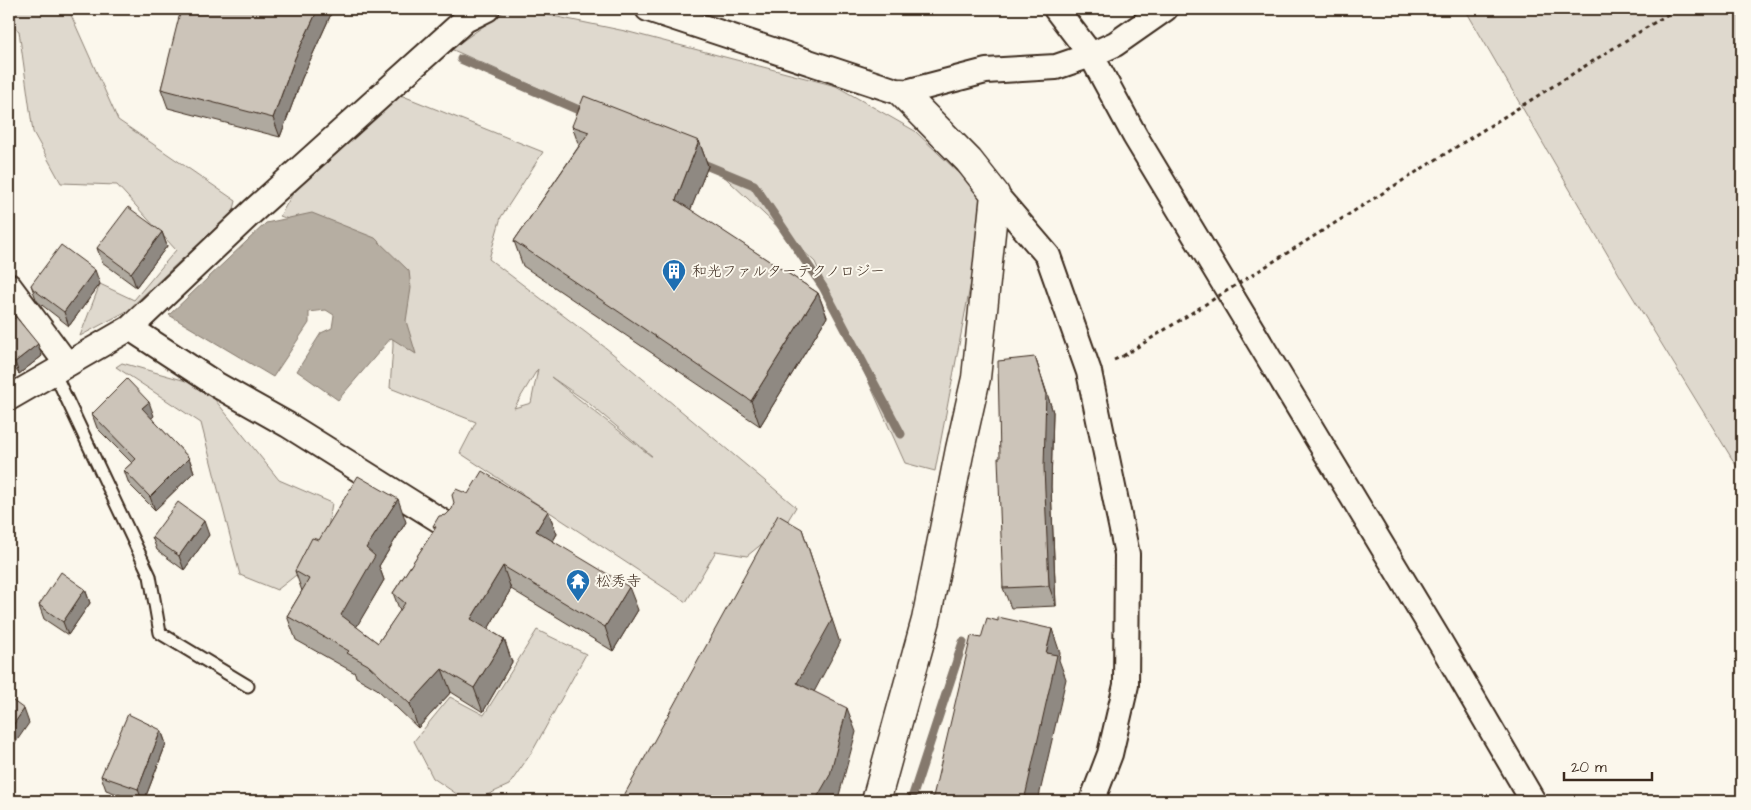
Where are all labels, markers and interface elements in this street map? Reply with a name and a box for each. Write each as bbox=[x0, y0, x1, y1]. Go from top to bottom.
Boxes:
building icon: 和光ファルターテクノロジー bbox=[661, 258, 687, 292]
place label: 和光ファルターテクノロジー bbox=[692, 261, 885, 282]
temple icon: 松秀寺 bbox=[565, 568, 591, 602]
place label: 松秀寺 bbox=[596, 571, 641, 592]
scale bar bbox=[1564, 750, 1651, 782]
text: 20 m bbox=[1571, 757, 1607, 778]

